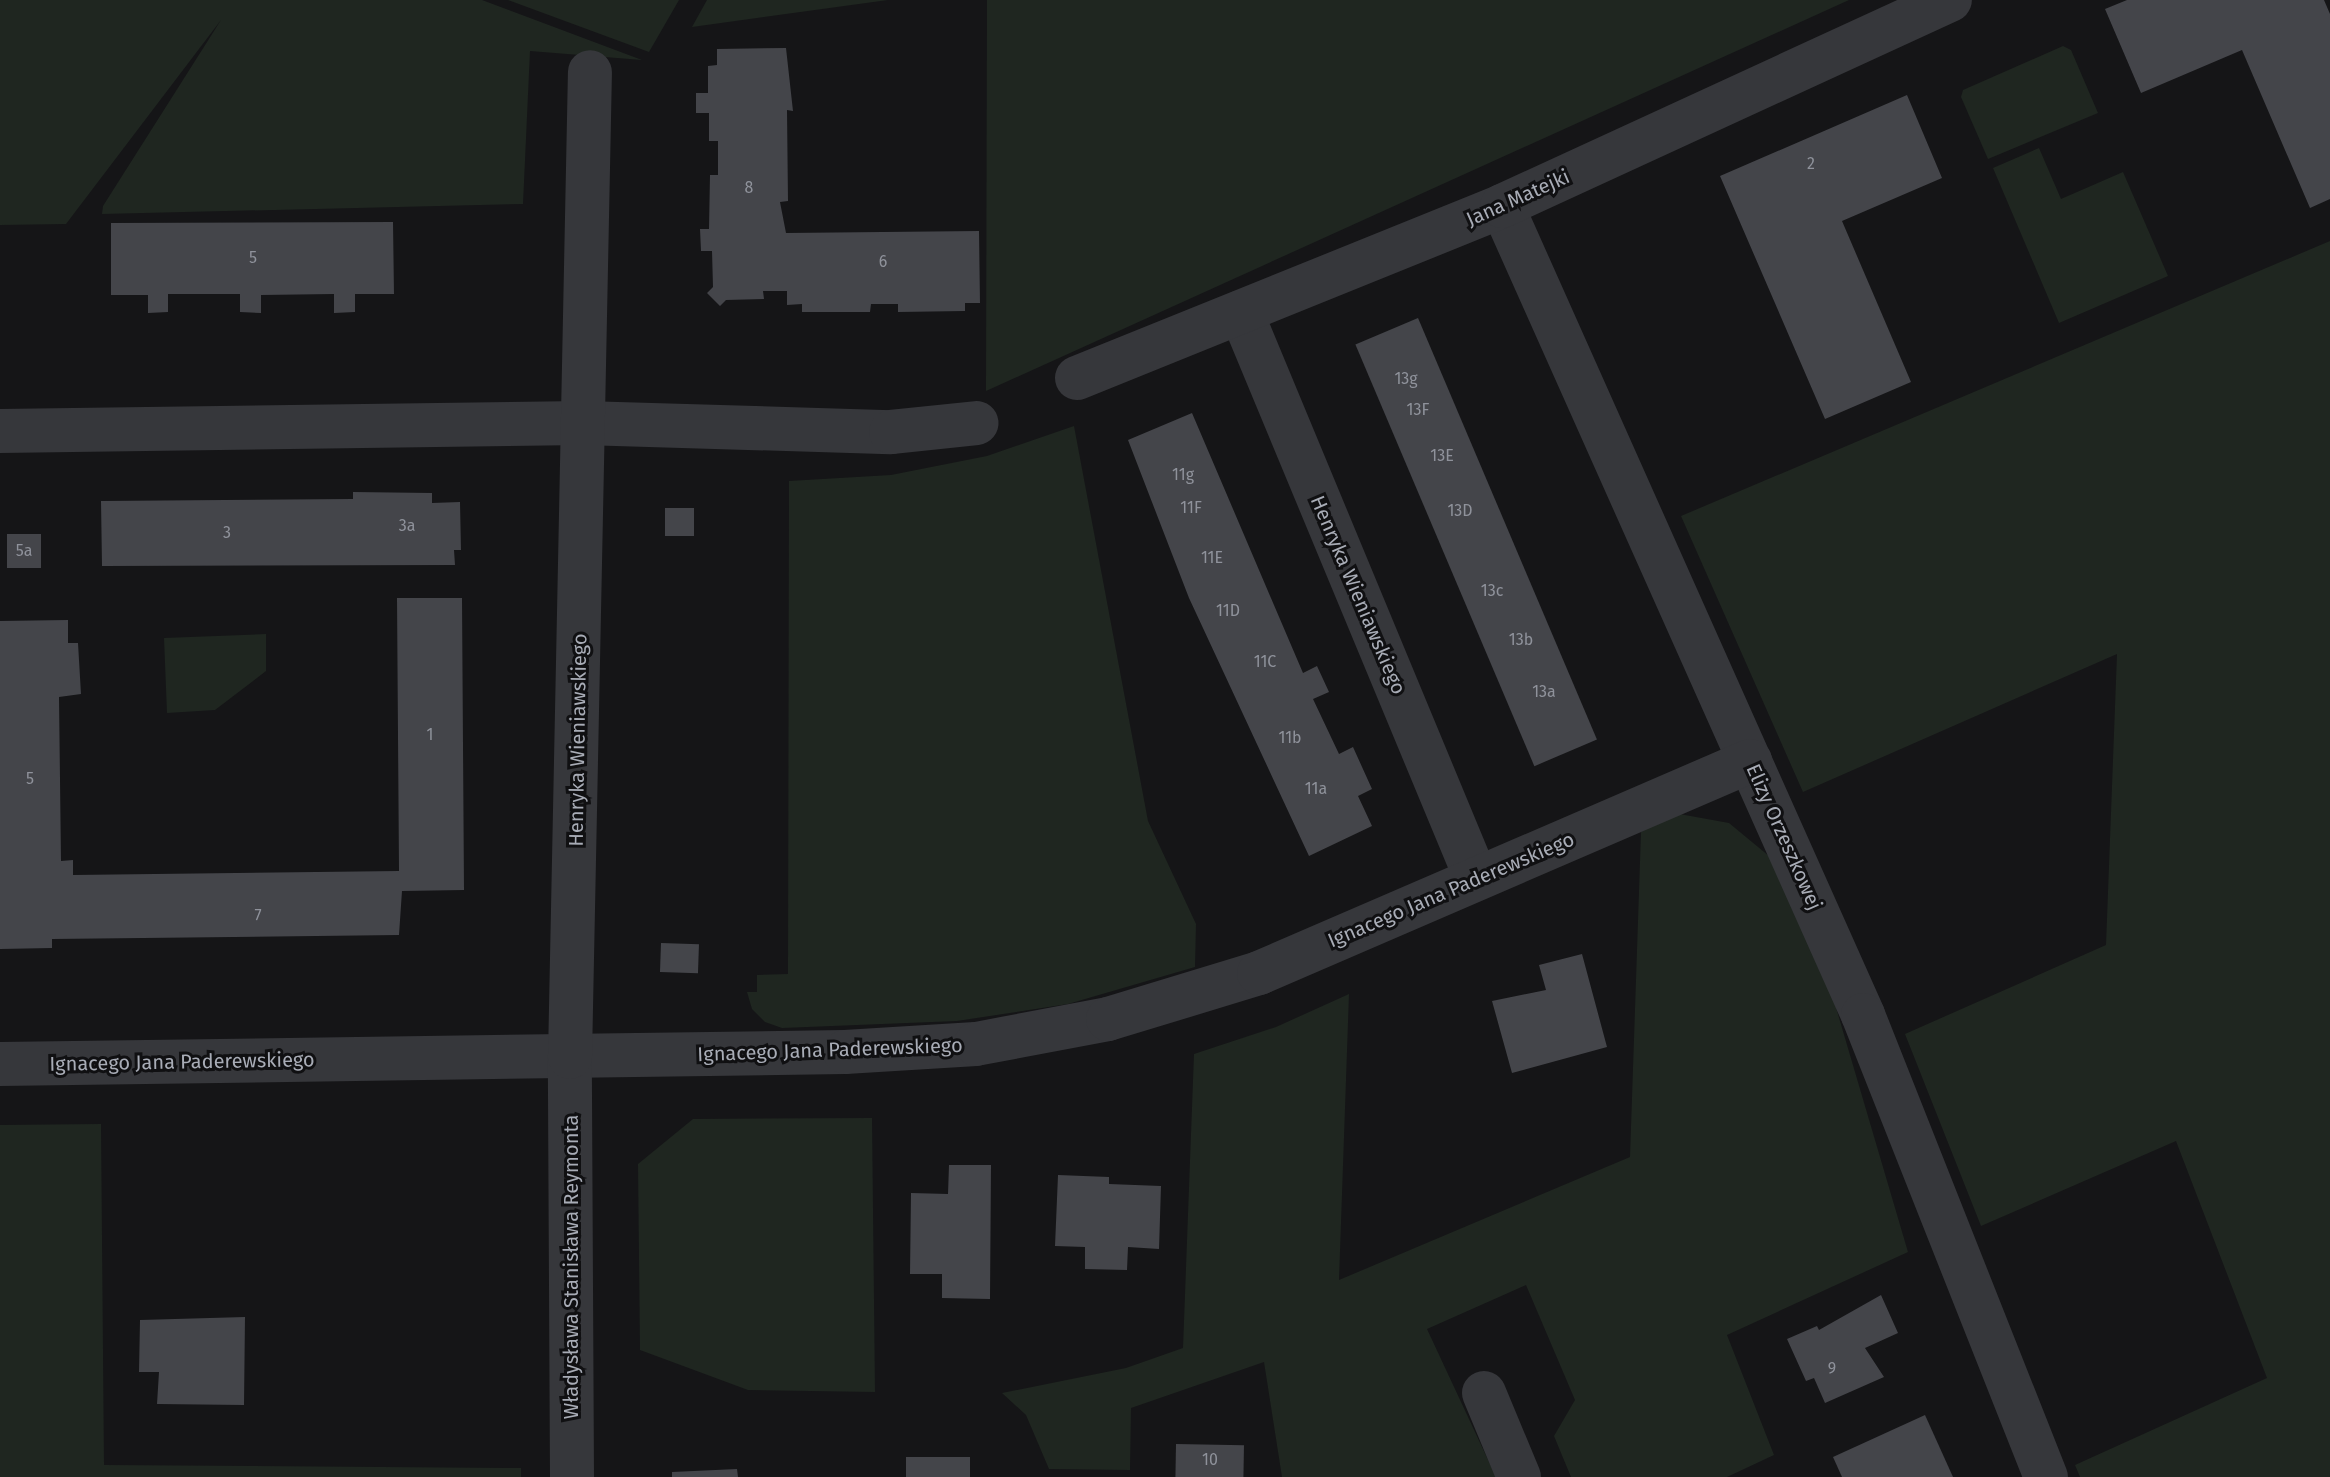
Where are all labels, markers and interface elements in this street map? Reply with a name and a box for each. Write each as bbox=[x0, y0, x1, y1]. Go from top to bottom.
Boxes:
house number: 2 bbox=[1807, 154, 1815, 174]
street label: Jana Matejki bbox=[1463, 165, 1573, 231]
house number: 8 bbox=[745, 178, 753, 198]
house number: 5 bbox=[249, 248, 257, 268]
house number: 6 bbox=[879, 252, 887, 272]
house number: 13g bbox=[1394, 369, 1418, 389]
house number: 13F bbox=[1407, 400, 1429, 420]
house number: 13E bbox=[1430, 446, 1454, 466]
house number: 11g bbox=[1172, 465, 1194, 485]
street label: Henryka Wieniawskiego bbox=[1305, 492, 1411, 698]
house number: 11F bbox=[1180, 498, 1202, 518]
house number: 13D bbox=[1447, 501, 1473, 521]
house number: 3a bbox=[399, 516, 415, 536]
house number: 3 bbox=[223, 523, 231, 543]
house number: 5a bbox=[16, 541, 32, 561]
house number: 11E bbox=[1201, 548, 1223, 568]
house number: 13c bbox=[1481, 581, 1503, 601]
house number: 11D bbox=[1216, 601, 1240, 621]
house number: 13b bbox=[1509, 630, 1533, 650]
street label: Henryka Wieniawskiego bbox=[564, 633, 592, 847]
house number: 11C bbox=[1254, 652, 1276, 672]
house number: 13a bbox=[1532, 682, 1556, 702]
house number: 1 bbox=[427, 725, 433, 745]
house number: 11b bbox=[1278, 728, 1302, 748]
street label: Elizy Orzeszkowej bbox=[1741, 760, 1827, 914]
house number: 5 bbox=[26, 769, 34, 789]
house number: 11a bbox=[1305, 779, 1327, 799]
street label: Ignacego Jana Paderewskiego bbox=[1324, 827, 1578, 953]
house number: 7 bbox=[254, 906, 262, 926]
street label: Ignacego Jana Paderewskiego bbox=[697, 1033, 963, 1067]
street label: Ignacego Jana Paderewskiego bbox=[49, 1048, 315, 1076]
street label: Władysława Stanisława Reymonta bbox=[559, 1115, 583, 1419]
house number: 9 bbox=[1828, 1359, 1836, 1379]
house number: 10 bbox=[1202, 1450, 1218, 1470]

